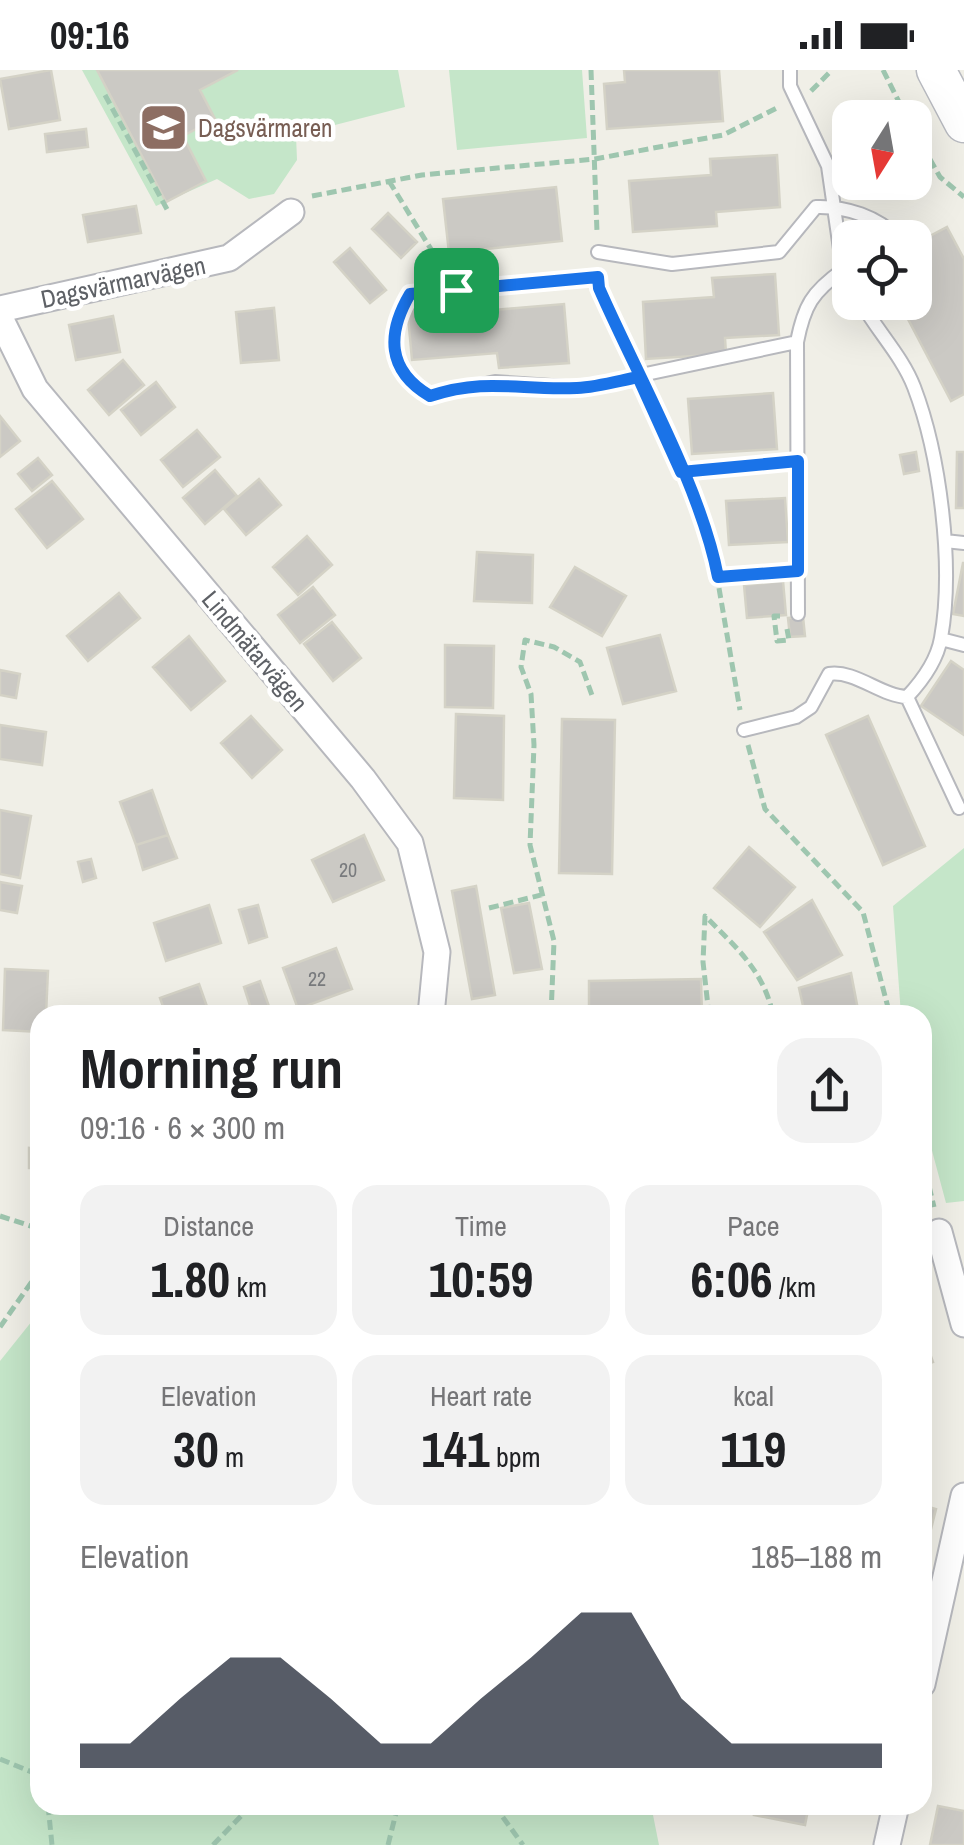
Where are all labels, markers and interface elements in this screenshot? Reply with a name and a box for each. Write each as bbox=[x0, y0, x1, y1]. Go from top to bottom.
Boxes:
text: 09:16 bbox=[50, 10, 130, 61]
north arrow bbox=[832, 100, 932, 200]
map controls bbox=[832, 100, 932, 320]
school or university icon: Dagsvärmaren bbox=[137, 102, 189, 154]
place label: Dagsvärmaren bbox=[198, 111, 332, 145]
button: locate bbox=[832, 220, 932, 320]
street label: Dagsvärmarvägen bbox=[38, 248, 208, 316]
pin bbox=[414, 248, 499, 333]
icon: arrive bbox=[429, 263, 484, 318]
street label: Lindmätarvägen bbox=[194, 583, 316, 719]
house number: 20 bbox=[339, 856, 357, 883]
house number: 22 bbox=[308, 965, 326, 992]
text: Morning run bbox=[80, 1031, 343, 1105]
button: share bbox=[777, 1038, 882, 1143]
text: 09:16 · 6 × 300 m bbox=[80, 1106, 285, 1149]
text: Distance bbox=[163, 1207, 254, 1245]
text: Time bbox=[455, 1207, 507, 1245]
text: Pace bbox=[727, 1207, 780, 1245]
text: 1.80 bbox=[150, 1245, 230, 1313]
text: 10:59 bbox=[429, 1245, 533, 1313]
text: 6:06 bbox=[691, 1245, 773, 1313]
text: km bbox=[230, 1268, 267, 1306]
text: /km bbox=[773, 1268, 816, 1306]
text: Elevation bbox=[161, 1377, 257, 1415]
text: Heart rate bbox=[430, 1377, 532, 1415]
text: kcal bbox=[733, 1377, 774, 1415]
text: 30 bbox=[173, 1415, 219, 1483]
text: 141 bbox=[421, 1415, 490, 1483]
text: 119 bbox=[720, 1415, 786, 1483]
text: m bbox=[219, 1438, 244, 1476]
text: bpm bbox=[490, 1438, 541, 1476]
text: Elevation bbox=[80, 1535, 189, 1578]
text: 185–188 m bbox=[751, 1535, 882, 1578]

